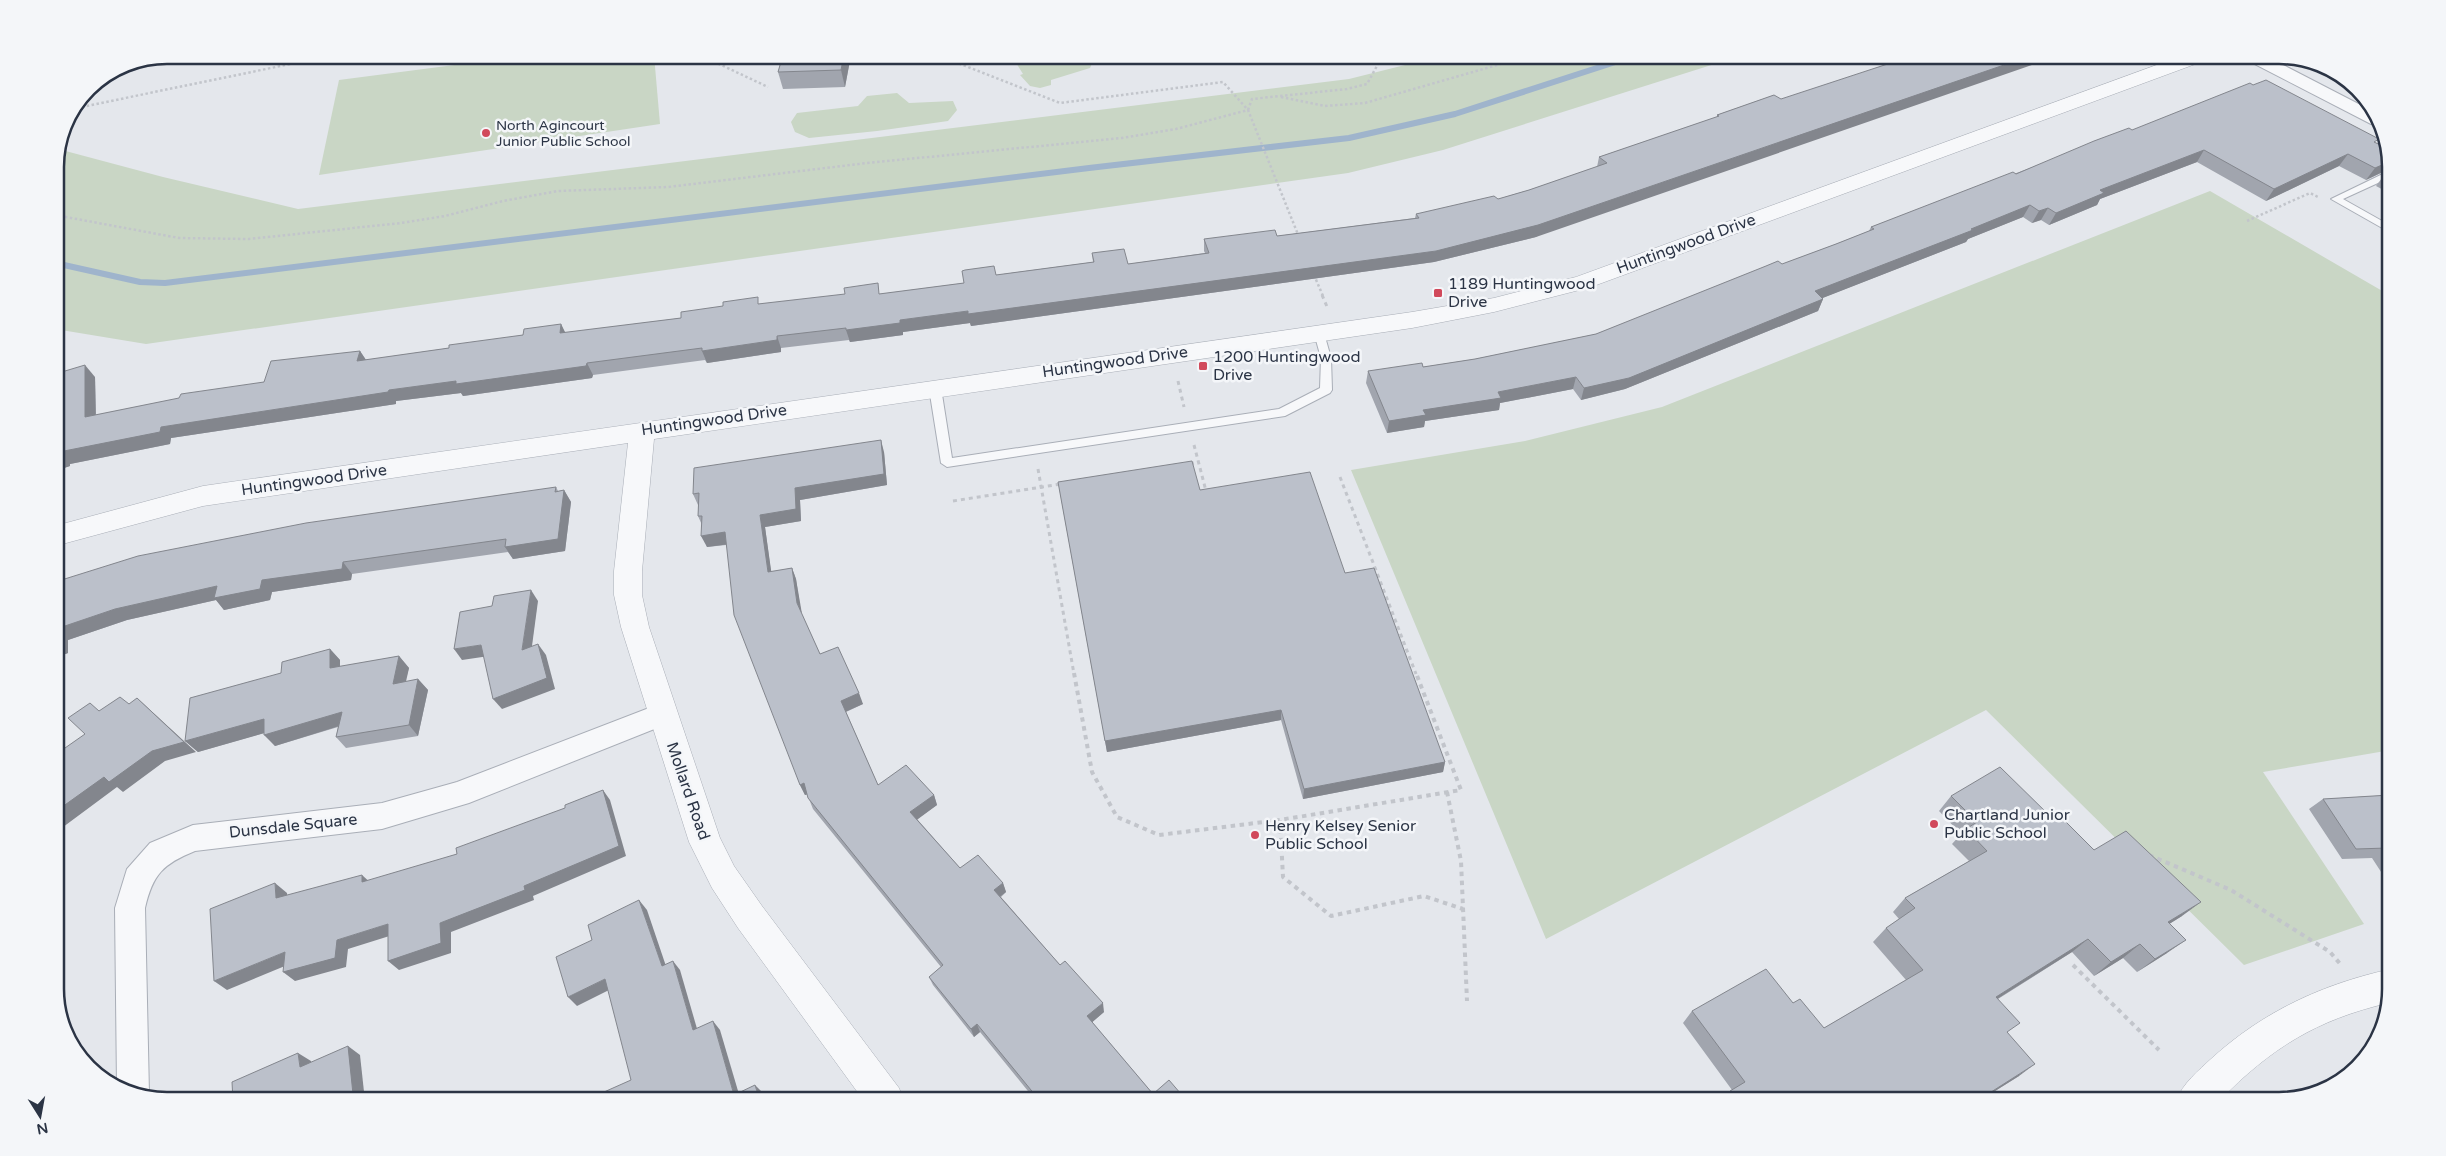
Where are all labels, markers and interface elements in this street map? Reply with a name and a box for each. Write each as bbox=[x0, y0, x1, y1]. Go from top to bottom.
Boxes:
place label: North Agincourt Junior Public School bbox=[496, 117, 630, 150]
marker: North Agincourt Junior Public School bbox=[480, 127, 492, 139]
street label: Huntingwood Drive bbox=[1614, 209, 1758, 279]
place label: 1189 Huntingwood Drive bbox=[1448, 274, 1596, 312]
marker: 1189 Huntingwood Drive bbox=[1432, 287, 1444, 299]
street label: Huntingwood Drive bbox=[1041, 342, 1189, 382]
place label: 1200 Huntingwood Drive bbox=[1213, 347, 1361, 385]
marker: 1200 Huntingwood Drive bbox=[1197, 360, 1209, 372]
street label: Huntingwood Drive bbox=[640, 400, 788, 440]
street label: Huntingwood Drive bbox=[240, 460, 388, 500]
street label: Mollard Road bbox=[662, 739, 714, 843]
place label: Chartland Junior Public School bbox=[1944, 805, 2071, 843]
street label: Dunsdale Square bbox=[228, 809, 358, 843]
place label: Henry Kelsey Senior Public School bbox=[1265, 816, 1417, 854]
marker: Chartland Junior Public School bbox=[1928, 818, 1940, 830]
marker: Henry Kelsey Senior Public School bbox=[1249, 829, 1261, 841]
north arrow bbox=[15, 1091, 65, 1141]
text: N bbox=[35, 1119, 50, 1138]

